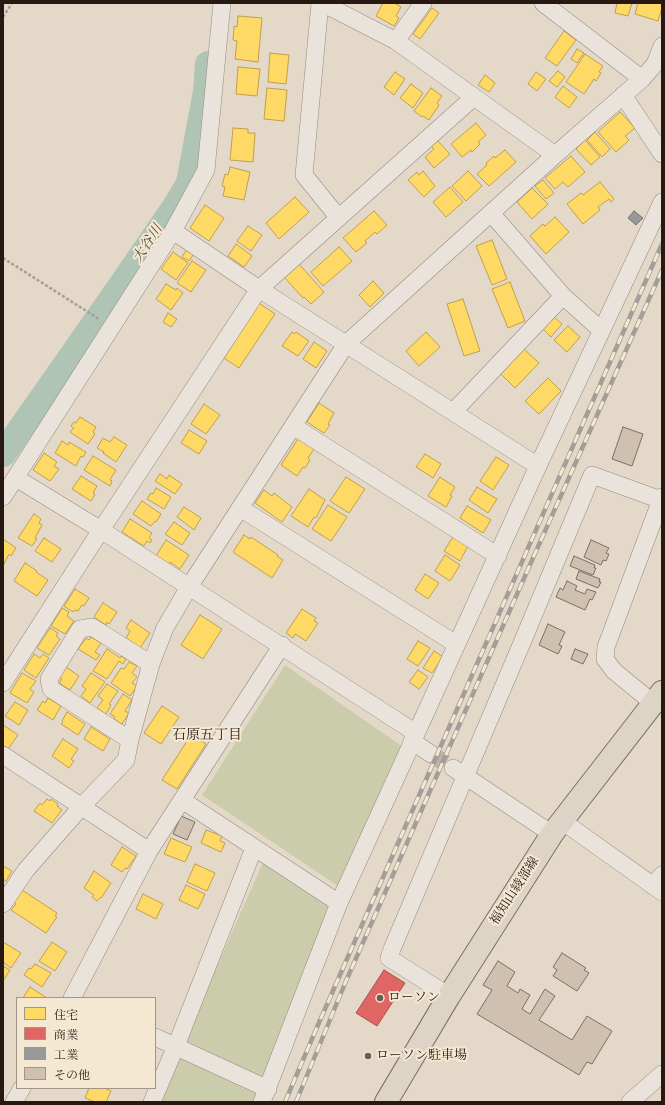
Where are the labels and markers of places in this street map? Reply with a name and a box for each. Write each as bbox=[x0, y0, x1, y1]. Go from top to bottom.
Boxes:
place label: ローソン bbox=[388, 990, 440, 1006]
marker: ローソン bbox=[375, 993, 385, 1003]
place label: ローソン駐車場 bbox=[376, 1048, 467, 1064]
marker: ローソン駐車場 bbox=[363, 1051, 373, 1061]

